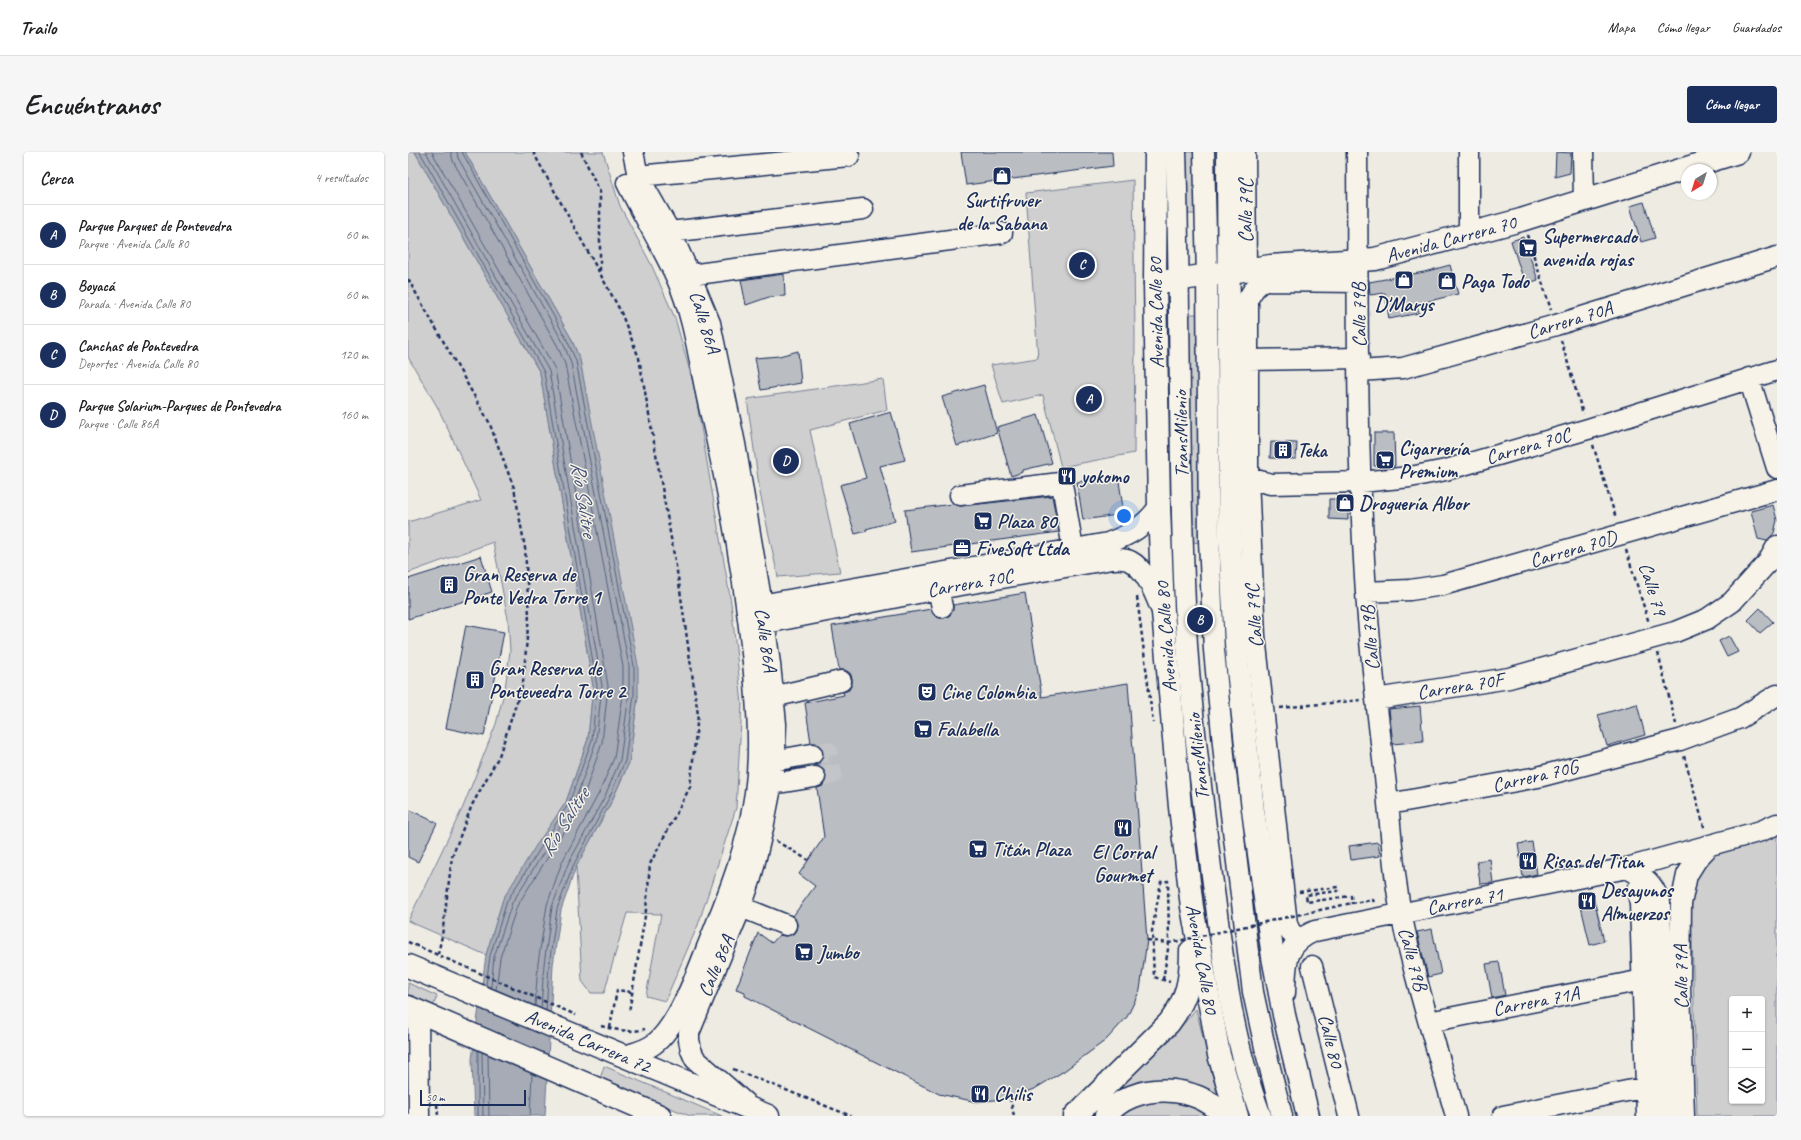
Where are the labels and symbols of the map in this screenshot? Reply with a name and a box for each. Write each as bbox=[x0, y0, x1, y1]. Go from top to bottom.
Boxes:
north arrow bbox=[1681, 164, 1717, 200]
shop icon: Surtifruver de la Sabana bbox=[991, 165, 1013, 187]
street label: Calle 79C bbox=[1233, 177, 1258, 243]
place label: Surtifruver de la Sabana bbox=[957, 188, 1049, 236]
street label: Avenida Carrera 70 bbox=[1383, 209, 1521, 268]
place label: Supermercado avenida rojas bbox=[1542, 224, 1639, 272]
supermarket icon: Supermercado avenida rojas bbox=[1517, 237, 1539, 259]
pin: C bbox=[1069, 250, 1095, 280]
street label: Avenida Calle 80 bbox=[1142, 255, 1169, 369]
shop icon: D'Marys bbox=[1393, 269, 1415, 291]
place label: Paga Todo bbox=[1461, 269, 1530, 294]
shop icon: Paga Todo bbox=[1436, 270, 1458, 292]
street label: Calle 79B bbox=[1346, 281, 1372, 348]
street label: Calle 86A bbox=[684, 288, 727, 357]
place label: D'Marys bbox=[1375, 292, 1435, 318]
street label: Carrera 70A bbox=[1525, 295, 1616, 345]
pin: A bbox=[1076, 384, 1102, 414]
street label: TransMilenio bbox=[1168, 388, 1194, 478]
street label: Carrera 70C bbox=[1483, 421, 1576, 470]
place label: Cigarrería Premium bbox=[1399, 436, 1471, 484]
place label: Teka bbox=[1297, 438, 1329, 463]
building icon: Teka bbox=[1272, 439, 1294, 461]
pin: D bbox=[773, 446, 799, 476]
supermarket icon: Cigarrería Premium bbox=[1374, 449, 1396, 471]
water label: Río Salitre bbox=[565, 460, 603, 541]
place label: yokomo bbox=[1079, 464, 1130, 489]
restaurant icon: yokomo bbox=[1056, 465, 1078, 487]
place label: Droguería Albor bbox=[1359, 491, 1471, 516]
shop icon: Droguería Albor bbox=[1334, 492, 1356, 514]
your location bbox=[1114, 506, 1134, 526]
place label: Plaza 80 bbox=[997, 509, 1058, 534]
supermarket icon: Plaza 80 bbox=[972, 510, 994, 532]
street label: Carrera 70D bbox=[1527, 524, 1621, 573]
place label: FiveSoft Ltda bbox=[976, 536, 1071, 561]
office icon: FiveSoft Ltda bbox=[951, 537, 973, 559]
street label: Calle 79 bbox=[1633, 559, 1673, 621]
place label: Gran Reserva de Ponte Vedra Torre 1 bbox=[463, 562, 603, 610]
street label: Carrera 70C bbox=[925, 563, 1017, 603]
building icon: Gran Reserva de Ponte Vedra Torre 1 bbox=[438, 574, 460, 596]
street label: Avenida Calle 80 bbox=[1150, 579, 1182, 693]
street label: Calle 79C bbox=[1239, 581, 1269, 649]
street label: Calle 79B bbox=[1355, 603, 1385, 671]
pin: B bbox=[1187, 605, 1213, 635]
street label: Calle 86A bbox=[749, 606, 783, 675]
place label: Gran Reserva de Ponteveedra Torre 2 bbox=[489, 656, 627, 704]
street label: Carrera 70F bbox=[1415, 666, 1508, 705]
building icon: Gran Reserva de Ponteveedra Torre 2 bbox=[464, 669, 486, 691]
place label: Cine Colombia bbox=[941, 680, 1037, 705]
theatre icon: Cine Colombia bbox=[916, 681, 938, 703]
street label: TransMilenio bbox=[1181, 710, 1215, 802]
place label: Falabella bbox=[937, 717, 1000, 742]
supermarket icon: Falabella bbox=[912, 718, 934, 740]
street label: Carrera 70G bbox=[1490, 754, 1582, 798]
water label: Río Salitre bbox=[533, 781, 597, 861]
restaurant icon: El Corral Gourmet bbox=[1112, 817, 1134, 839]
place label: Titán Plaza bbox=[992, 837, 1073, 862]
supermarket icon: Titán Plaza bbox=[967, 838, 989, 860]
place label: El Corral Gourmet bbox=[1092, 840, 1158, 888]
place label: Risas del Titan bbox=[1542, 849, 1646, 874]
restaurant icon: Risas del Titan bbox=[1517, 850, 1539, 872]
place label: Desayunos Almuerzos bbox=[1601, 878, 1674, 926]
street label: Carrera 71 bbox=[1425, 881, 1506, 921]
restaurant icon: Desayunos Almuerzos bbox=[1576, 890, 1598, 912]
street label: Avenida Calle 80 bbox=[1180, 902, 1224, 1018]
street label: Calle 79B bbox=[1393, 925, 1434, 995]
street label: Calle 86A bbox=[692, 931, 740, 1000]
place label: Jumbo bbox=[816, 940, 861, 965]
supermarket icon: Jumbo bbox=[793, 941, 815, 963]
street label: Calle 79A bbox=[1668, 944, 1694, 1009]
street label: Carrera 71A bbox=[1491, 980, 1582, 1022]
street label: Avenida Carrera 72 bbox=[521, 1003, 656, 1079]
street label: Calle 80 bbox=[1312, 1012, 1350, 1072]
place label: Chilis bbox=[994, 1082, 1033, 1107]
restaurant icon: Chilis bbox=[969, 1083, 991, 1105]
scale bar bbox=[420, 1088, 526, 1107]

